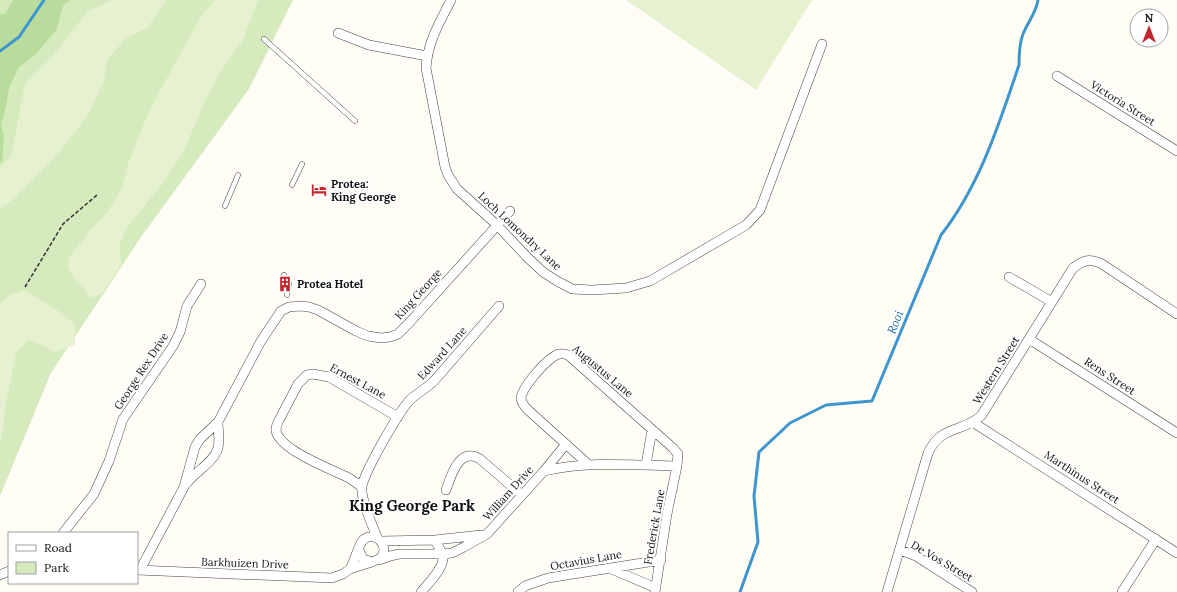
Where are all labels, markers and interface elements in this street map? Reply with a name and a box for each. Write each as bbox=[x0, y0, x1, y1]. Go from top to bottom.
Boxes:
north arrow bbox=[1129, 8, 1169, 48]
text: N bbox=[1145, 11, 1154, 25]
street label: Victoria Street bbox=[1087, 77, 1159, 129]
place label: Protea: King George bbox=[331, 177, 396, 204]
hotel icon: Protea: King George bbox=[310, 181, 328, 199]
street label: Loch Lomondry Lane bbox=[475, 189, 565, 273]
street label: King George bbox=[391, 266, 445, 322]
building icon: Protea Hotel bbox=[276, 275, 294, 293]
place label: Protea Hotel bbox=[297, 277, 364, 291]
water label: Rooi bbox=[884, 308, 906, 336]
street label: Edward Lane bbox=[414, 323, 470, 383]
street label: George Rex Drive bbox=[111, 330, 171, 412]
street label: Western Street bbox=[970, 333, 1023, 406]
street label: Augustus Lane bbox=[569, 341, 636, 400]
street label: Rens Street bbox=[1082, 354, 1139, 398]
street label: Ernest Lane bbox=[328, 360, 388, 402]
street label: Marthinus Street bbox=[1042, 447, 1123, 507]
street label: William Drive bbox=[480, 463, 536, 523]
street label: Frederick Lane bbox=[640, 488, 668, 566]
district label: King George Park bbox=[349, 496, 475, 515]
legend bbox=[8, 532, 138, 584]
street label: De Vos Street bbox=[908, 538, 976, 585]
text: Road bbox=[44, 540, 72, 555]
street label: Octavius Lane bbox=[549, 547, 623, 573]
street label: Barkhuizen Drive bbox=[201, 554, 289, 572]
text: Park bbox=[44, 560, 70, 575]

